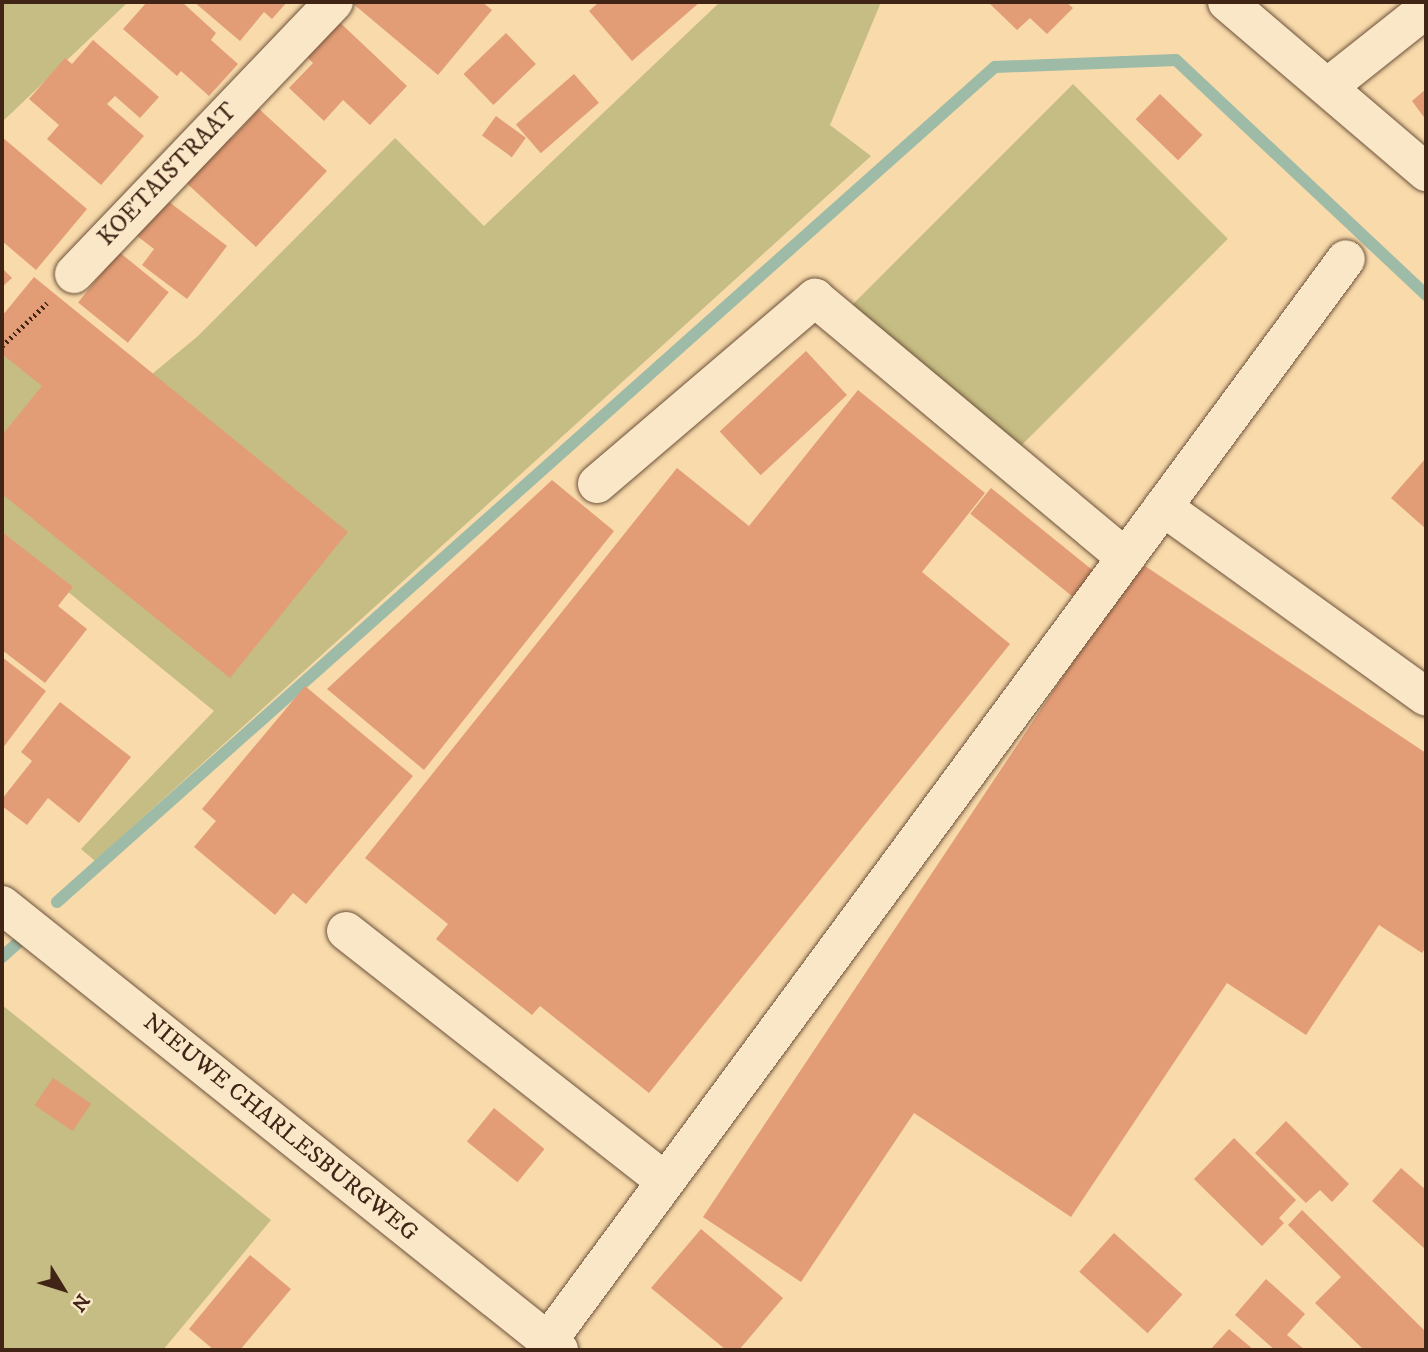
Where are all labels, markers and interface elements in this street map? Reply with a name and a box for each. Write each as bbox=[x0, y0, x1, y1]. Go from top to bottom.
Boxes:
street label: KOETAISTRAAT bbox=[92, 98, 244, 252]
street label: NIEUWE CHARLESBURGWEG bbox=[137, 1008, 423, 1248]
north arrow bbox=[28, 1254, 98, 1324]
text: N bbox=[66, 1289, 94, 1315]

